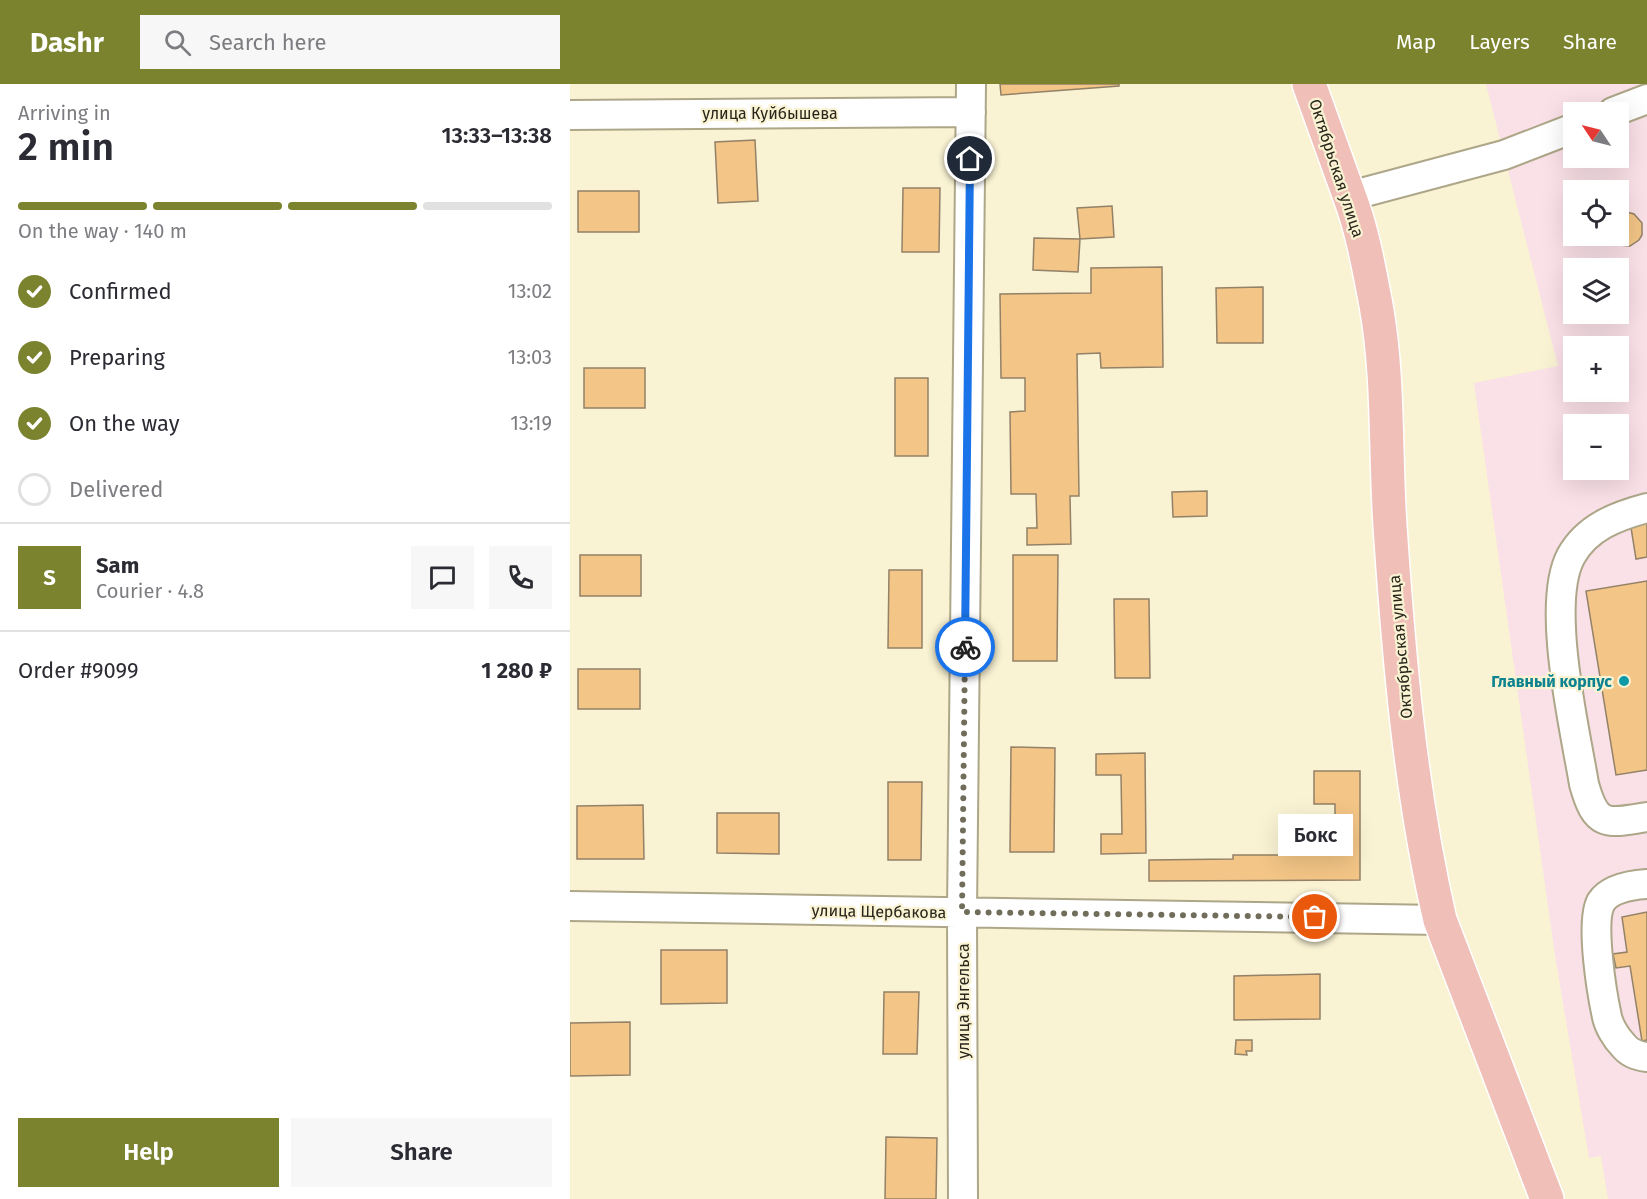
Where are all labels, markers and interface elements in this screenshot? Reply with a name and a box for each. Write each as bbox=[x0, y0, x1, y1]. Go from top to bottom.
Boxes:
search box bbox=[140, 15, 560, 69]
text: Dashr bbox=[30, 26, 104, 59]
icon: search bbox=[161, 26, 194, 59]
text: Search here bbox=[209, 29, 326, 56]
text: Map bbox=[1396, 29, 1436, 55]
text: Layers bbox=[1469, 29, 1530, 55]
text: Share bbox=[1563, 29, 1617, 55]
street label: Октябрьская улица bbox=[1305, 97, 1368, 240]
text: Arriving in bbox=[18, 101, 111, 125]
north arrow bbox=[1563, 102, 1629, 168]
map controls bbox=[1563, 102, 1629, 480]
street label: улица Куйбышева bbox=[702, 104, 838, 123]
text: 13:33–13:38 bbox=[442, 122, 552, 149]
text: 2 min bbox=[18, 124, 114, 170]
pin bbox=[944, 133, 995, 184]
icon: home bbox=[953, 142, 986, 175]
button: locate bbox=[1563, 180, 1629, 246]
text: On the way · 140 m bbox=[18, 219, 187, 243]
button: layers bbox=[1563, 258, 1629, 324]
icon: check bbox=[18, 275, 51, 308]
text: Confirmed bbox=[69, 278, 172, 305]
text: 13:02 bbox=[508, 279, 552, 303]
button: + bbox=[1563, 336, 1629, 402]
icon: check bbox=[18, 341, 51, 374]
text: Preparing bbox=[69, 344, 165, 371]
text: 13:03 bbox=[508, 345, 552, 369]
icon: check bbox=[18, 407, 51, 440]
text: On the way bbox=[69, 410, 180, 437]
text: 13:19 bbox=[510, 411, 552, 435]
button: − bbox=[1563, 414, 1629, 480]
text: Delivered bbox=[69, 476, 164, 503]
button: chat bbox=[411, 546, 474, 609]
button: phone bbox=[489, 546, 552, 609]
text: Sam bbox=[96, 552, 139, 579]
text: S bbox=[43, 564, 56, 591]
street label: Октябрьская улица bbox=[1385, 574, 1416, 720]
text: Courier · 4.8 bbox=[96, 579, 204, 603]
courier bbox=[935, 617, 995, 677]
icon: bike bbox=[949, 631, 982, 664]
text: Order #9099 bbox=[18, 657, 139, 684]
text: 1 280 ₽ bbox=[481, 657, 552, 684]
place label: Главный корпус bbox=[1491, 672, 1612, 691]
marker: Главный корпус bbox=[1617, 674, 1631, 688]
callout: Бокс bbox=[1278, 815, 1353, 857]
text: Бокс bbox=[1294, 823, 1337, 847]
pin bbox=[1289, 891, 1340, 942]
icon: bag bbox=[1298, 900, 1331, 933]
street label: улица Щербакова bbox=[811, 901, 947, 922]
street label: улица Энгельса bbox=[954, 943, 973, 1059]
button: Help bbox=[18, 1118, 279, 1187]
button: Share bbox=[291, 1118, 552, 1187]

